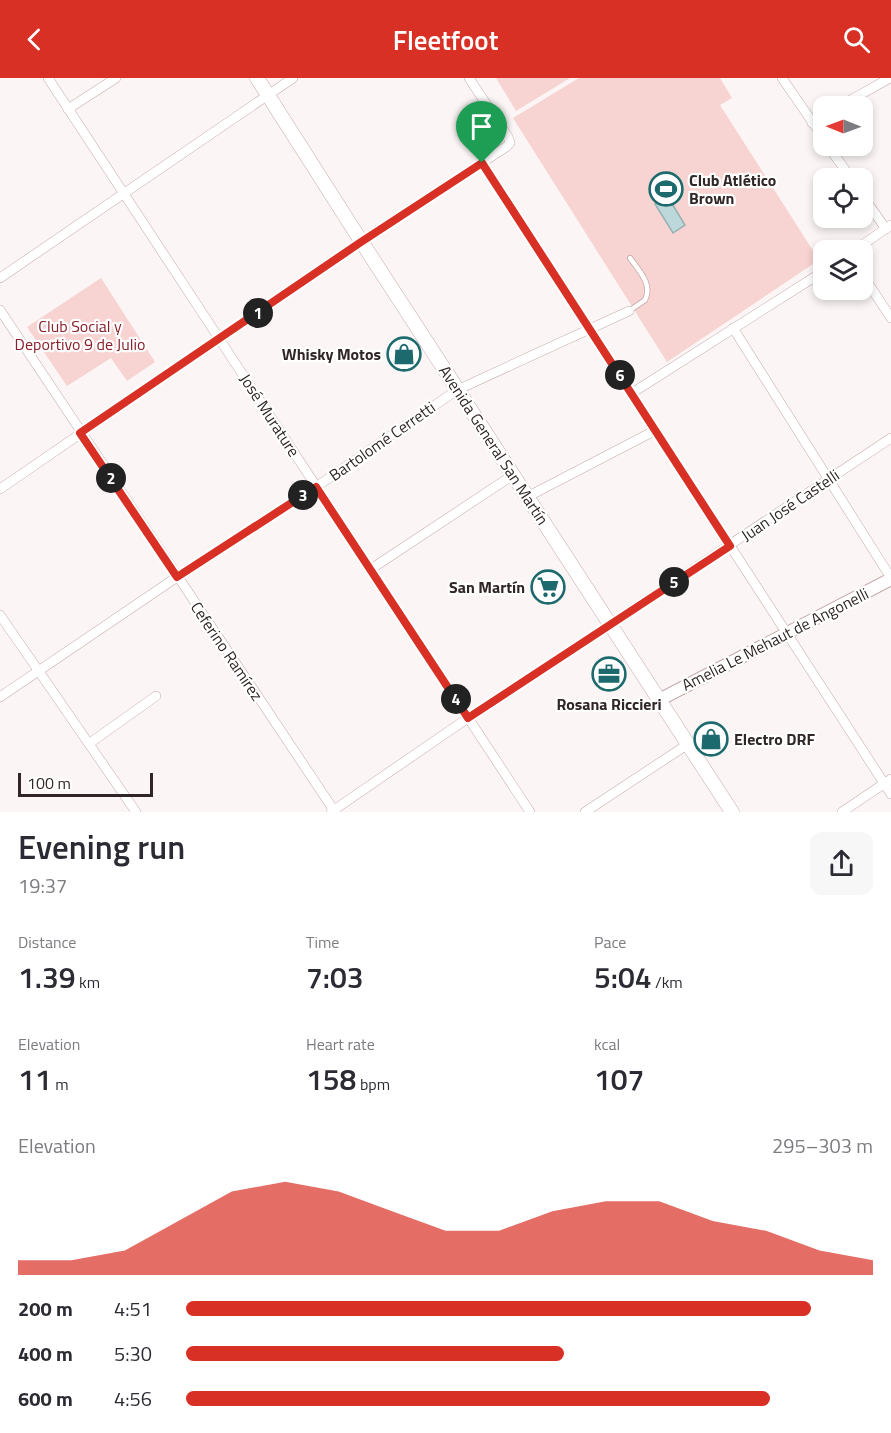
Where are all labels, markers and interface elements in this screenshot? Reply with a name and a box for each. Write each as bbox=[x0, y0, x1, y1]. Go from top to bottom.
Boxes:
text: Fleetfoot bbox=[393, 19, 498, 60]
icon: back bbox=[18, 23, 51, 56]
icon: search bbox=[840, 23, 873, 56]
north arrow bbox=[813, 96, 873, 156]
map controls bbox=[813, 96, 873, 300]
pin bbox=[456, 101, 507, 163]
icon: arrive bbox=[465, 110, 498, 143]
place label: Club Atlético Brown bbox=[689, 168, 776, 210]
button: locate bbox=[813, 168, 873, 228]
sports icon: Club Atlético Brown bbox=[648, 171, 684, 207]
button: layers bbox=[813, 240, 873, 300]
pin: 1 bbox=[243, 298, 273, 328]
text: 1 bbox=[254, 301, 262, 325]
park label: Club Social y Deportivo 9 de Julio bbox=[15, 314, 145, 356]
shop icon: Whisky Motos bbox=[386, 336, 422, 372]
place label: Whisky Motos bbox=[282, 342, 381, 366]
pin: 6 bbox=[605, 360, 635, 390]
street label: Avenida General San Martín bbox=[433, 361, 555, 529]
text: 6 bbox=[616, 363, 624, 387]
street label: José Murature bbox=[234, 369, 306, 461]
street label: Bartolomé Cerretti bbox=[324, 395, 440, 487]
pin: 2 bbox=[96, 463, 126, 493]
street label: Juan José Castelli bbox=[736, 463, 844, 547]
text: 2 bbox=[107, 466, 115, 490]
pin: 3 bbox=[288, 480, 318, 510]
text: 3 bbox=[299, 483, 307, 507]
pin: 5 bbox=[659, 567, 689, 597]
supermarket icon: San Martín bbox=[530, 569, 566, 605]
text: 5 bbox=[670, 570, 678, 594]
place label: San Martín bbox=[449, 575, 525, 599]
street label: Amelia Le Mehaut de Angonelli bbox=[677, 581, 873, 697]
street label: Ceferino Ramírez bbox=[185, 597, 269, 705]
office icon: Rosana Riccieri bbox=[591, 656, 627, 692]
pin: 4 bbox=[441, 684, 471, 714]
text: 4 bbox=[452, 687, 460, 711]
place label: Rosana Riccieri bbox=[556, 692, 662, 716]
shop icon: Electro DRF bbox=[693, 721, 729, 757]
place label: Electro DRF bbox=[734, 727, 815, 751]
scale bar bbox=[18, 770, 153, 798]
text: 100 m bbox=[27, 771, 71, 795]
text: Evening run bbox=[18, 822, 185, 872]
button: share bbox=[810, 832, 873, 895]
text: 19:37 bbox=[18, 870, 67, 901]
text: Distance bbox=[18, 930, 76, 954]
text: Time bbox=[306, 930, 339, 954]
text: Pace bbox=[594, 930, 626, 954]
text: 1.39 bbox=[18, 954, 76, 1000]
text: 7:03 bbox=[306, 954, 364, 1000]
text: 5:04 bbox=[594, 954, 652, 1000]
text: km bbox=[76, 970, 100, 994]
text: /km bbox=[652, 970, 683, 994]
text: Elevation bbox=[18, 1032, 80, 1056]
text: Heart rate bbox=[306, 1032, 375, 1056]
text: kcal bbox=[594, 1032, 620, 1056]
text: 11 bbox=[18, 1056, 52, 1102]
text: 158 bbox=[306, 1056, 356, 1102]
text: 107 bbox=[594, 1056, 644, 1102]
text: m bbox=[52, 1072, 69, 1096]
text: bpm bbox=[356, 1072, 390, 1096]
text: Elevation bbox=[18, 1130, 96, 1161]
text: 295–303 m bbox=[772, 1130, 873, 1161]
text: 200 m bbox=[18, 1293, 73, 1324]
text: 4:51 bbox=[114, 1293, 152, 1324]
text: 400 m bbox=[18, 1338, 73, 1369]
text: 5:30 bbox=[114, 1338, 152, 1369]
text: 600 m bbox=[18, 1383, 73, 1414]
text: 4:56 bbox=[114, 1383, 152, 1414]

